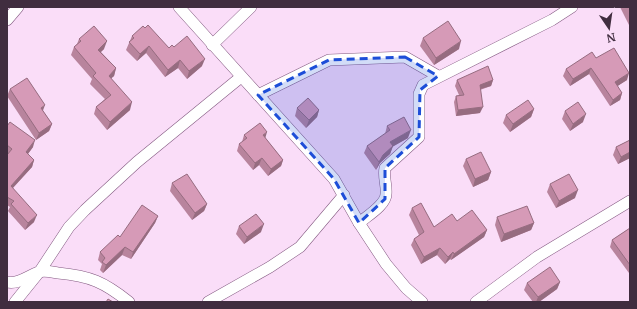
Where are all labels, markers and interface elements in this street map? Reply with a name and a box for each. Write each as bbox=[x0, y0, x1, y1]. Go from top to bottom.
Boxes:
north arrow bbox=[589, 8, 629, 48]
text: N bbox=[605, 30, 617, 46]

